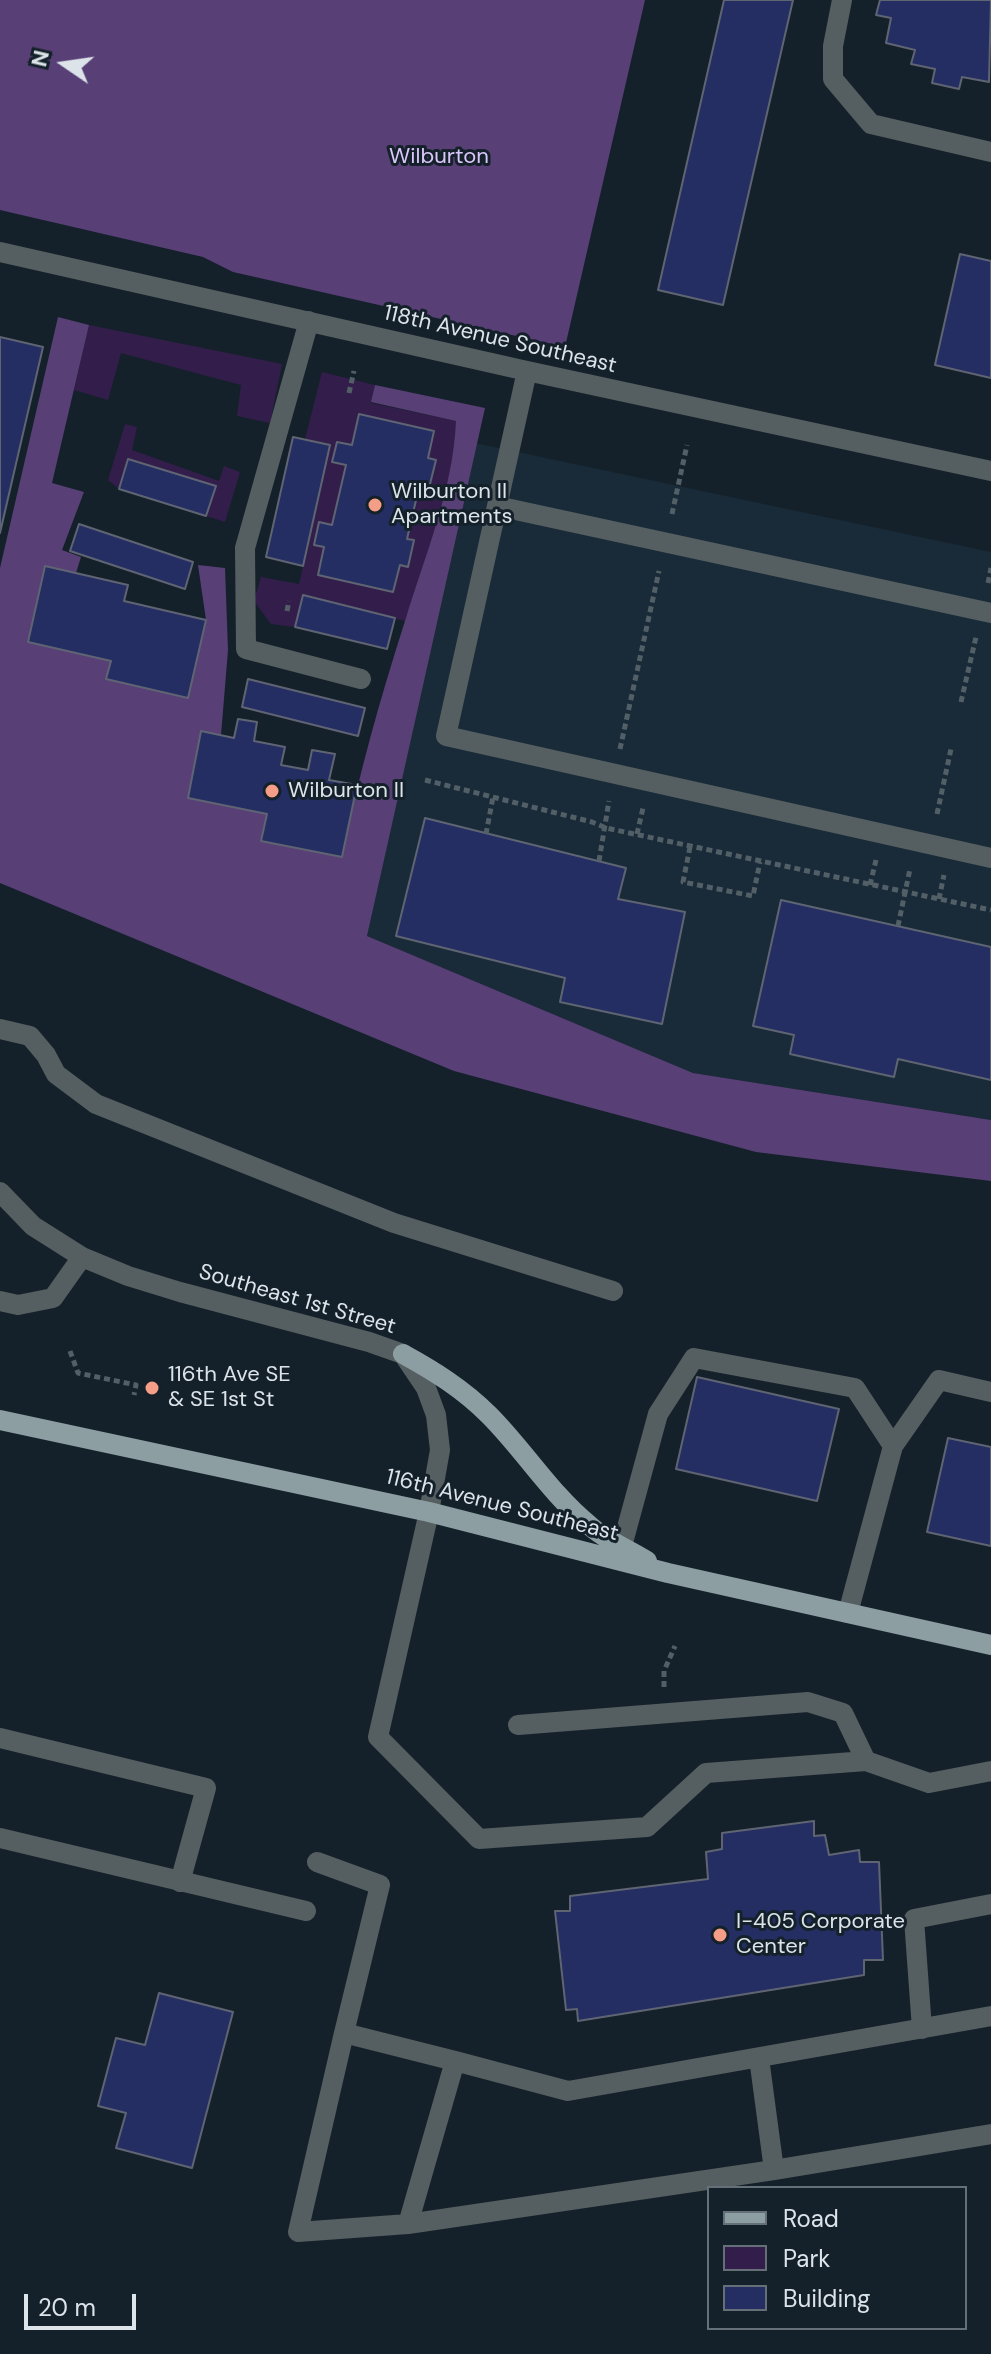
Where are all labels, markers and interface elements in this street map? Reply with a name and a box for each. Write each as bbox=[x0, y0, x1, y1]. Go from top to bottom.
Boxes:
north arrow bbox=[24, 24, 104, 104]
text: N bbox=[24, 47, 56, 70]
park label: Wilburton bbox=[389, 144, 489, 170]
street label: 118th Avenue Southeast bbox=[381, 300, 619, 380]
place label: Wilburton II Apartments bbox=[391, 479, 513, 530]
marker: Wilburton II Apartments bbox=[366, 496, 384, 514]
place label: Wilburton II bbox=[288, 778, 404, 804]
marker: Wilburton II bbox=[263, 782, 281, 800]
street label: Southeast 1st Street bbox=[196, 1259, 398, 1341]
place label: 116th Ave SE & SE 1st St bbox=[168, 1362, 291, 1414]
marker: 116th Ave SE & SE 1st St bbox=[143, 1379, 161, 1397]
street label: 116th Avenue Southeast bbox=[383, 1464, 621, 1548]
place label: I-405 Corporate Center bbox=[736, 1909, 905, 1960]
marker: I-405 Corporate Center bbox=[711, 1926, 729, 1944]
legend bbox=[707, 2186, 967, 2330]
text: Road bbox=[783, 2203, 839, 2234]
text: Park bbox=[783, 2243, 830, 2274]
scale bar bbox=[28, 2278, 140, 2328]
text: Building bbox=[783, 2283, 870, 2314]
text: 20 m bbox=[38, 2292, 96, 2323]

